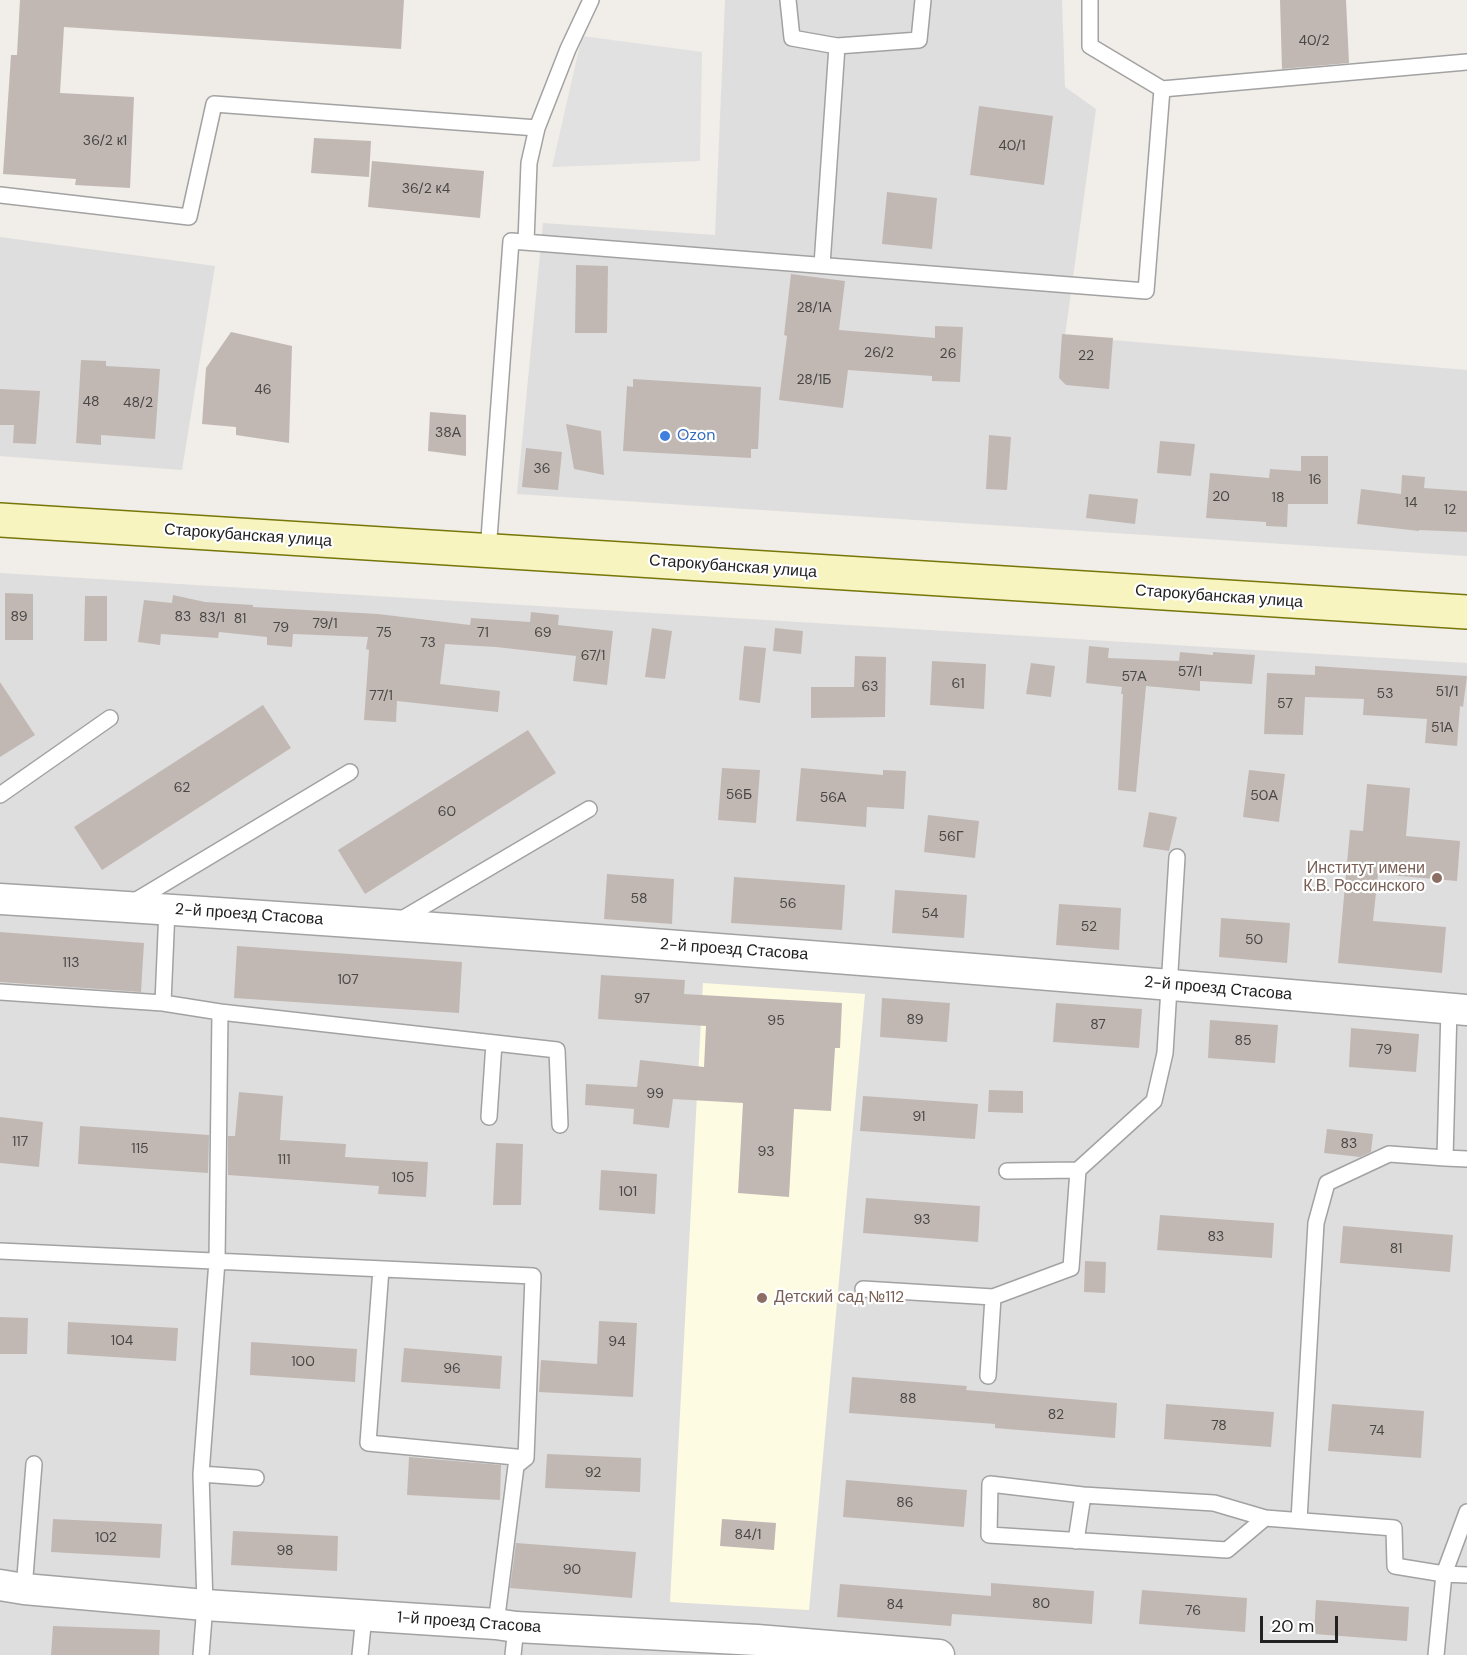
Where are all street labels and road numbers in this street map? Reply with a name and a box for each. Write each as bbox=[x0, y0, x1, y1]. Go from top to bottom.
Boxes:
street label: Старокубанская улица bbox=[163, 521, 333, 551]
street label: Старокубанская улица bbox=[648, 552, 818, 582]
street label: Старокубанская улица bbox=[1134, 582, 1304, 612]
street label: 2-й проезд Стасова bbox=[174, 900, 324, 930]
street label: 2-й проезд Стасова bbox=[659, 935, 809, 965]
street label: 2-й проезд Стасова bbox=[1143, 973, 1293, 1005]
street label: 1-й проезд Стасова bbox=[396, 1608, 542, 1638]

